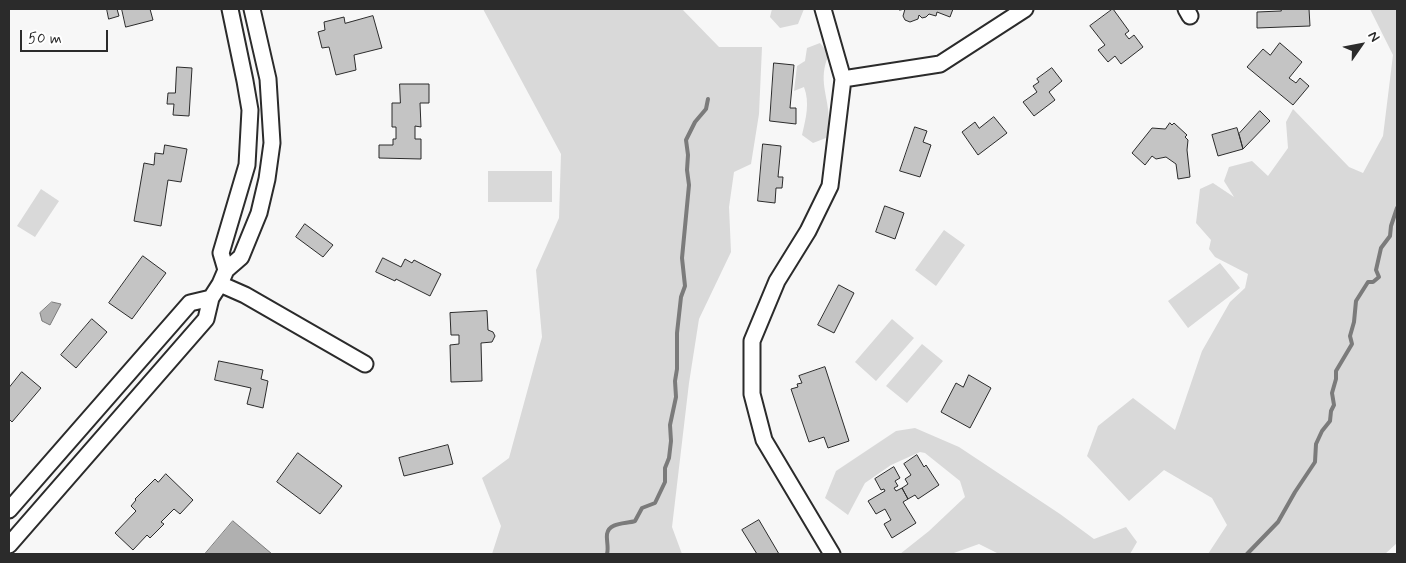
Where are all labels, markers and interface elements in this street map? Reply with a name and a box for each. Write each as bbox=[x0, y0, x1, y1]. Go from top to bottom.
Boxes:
scale bar bbox=[22, 20, 110, 52]
north arrow bbox=[1336, 20, 1386, 70]
text: N bbox=[1363, 28, 1384, 46]
text: 50 m bbox=[28, 29, 62, 49]

